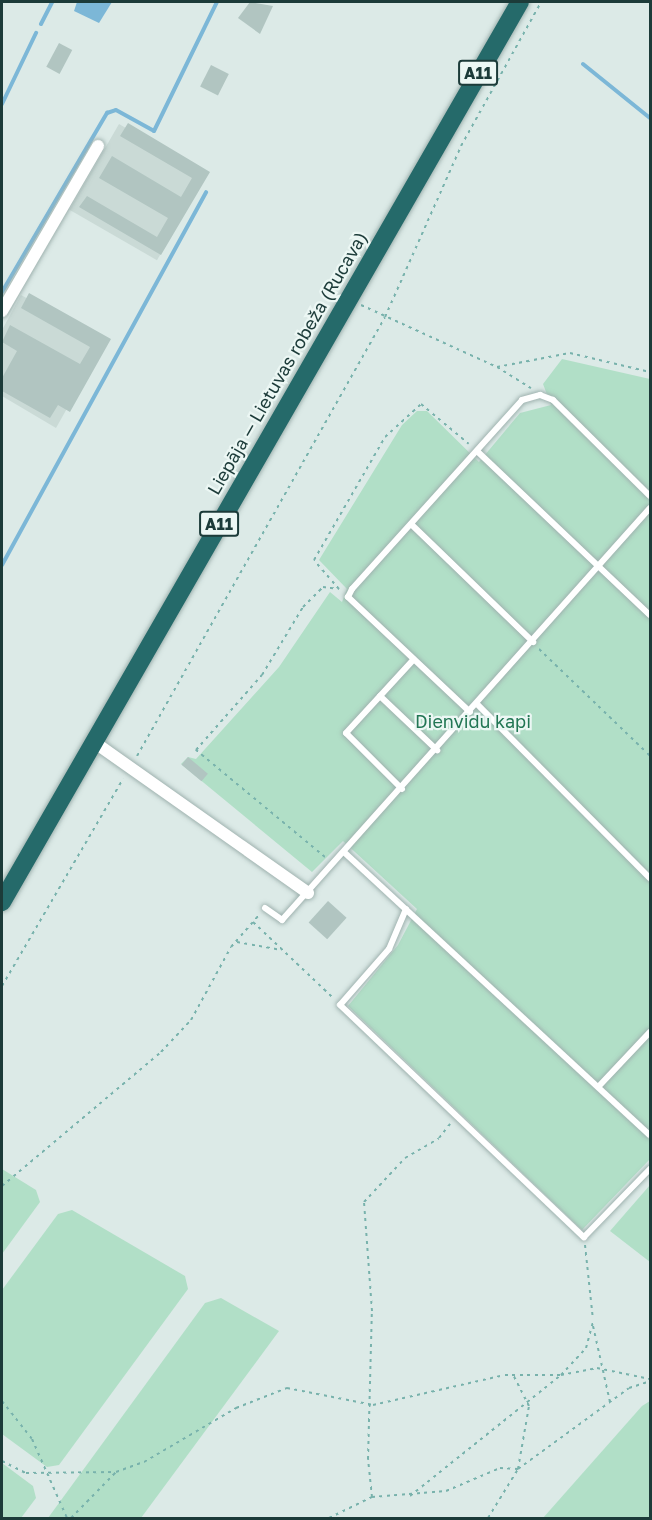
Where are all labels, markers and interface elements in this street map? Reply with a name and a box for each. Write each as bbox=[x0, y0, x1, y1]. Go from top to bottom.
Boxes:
road number: A11 bbox=[457, 60, 499, 86]
street label: Liepāja — Lietuvas robeža (Rucava) bbox=[203, 228, 371, 498]
road number: A11 bbox=[198, 511, 240, 537]
park label: Dienvidu kapi bbox=[415, 710, 531, 732]

